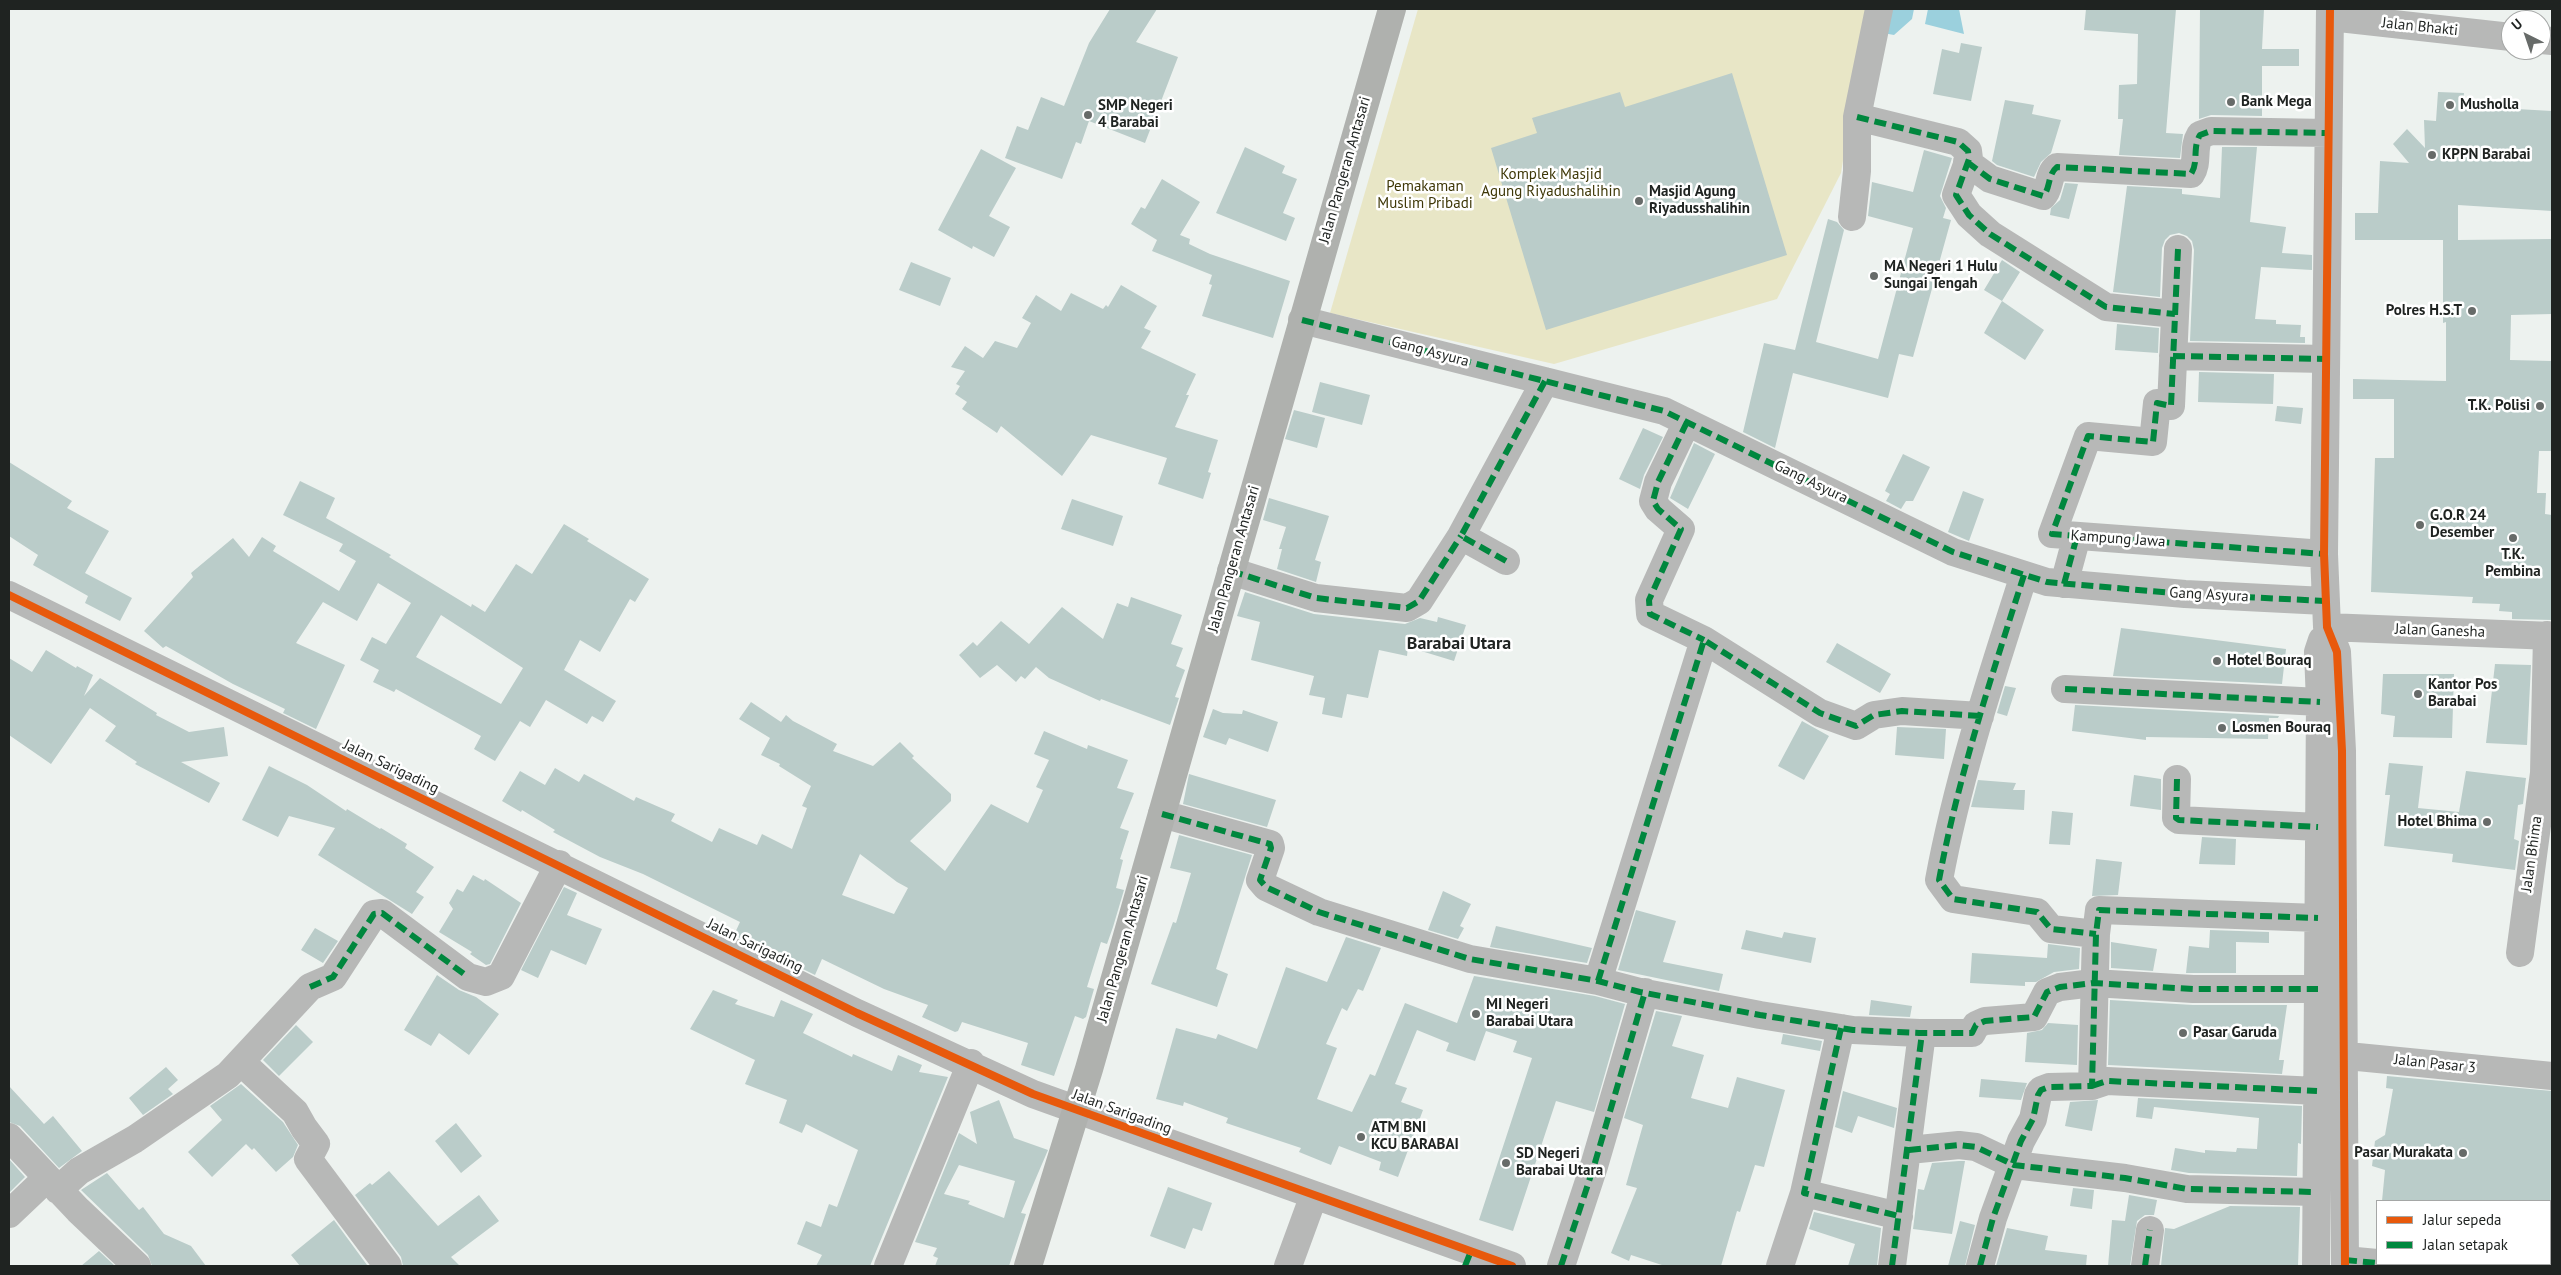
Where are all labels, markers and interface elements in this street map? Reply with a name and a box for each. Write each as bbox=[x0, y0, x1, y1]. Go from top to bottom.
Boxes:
north arrow bbox=[2501, 10, 2551, 60]
street label: Jalan Bhakti bbox=[2381, 14, 2459, 40]
text: U bbox=[2508, 15, 2526, 34]
place label: Bank Mega bbox=[2241, 93, 2312, 111]
street label: Jalan Pangeran Antasari bbox=[1315, 94, 1375, 246]
marker: Bank Mega bbox=[2225, 96, 2237, 108]
place label: Musholla bbox=[2460, 96, 2519, 114]
place label: SMP Negeri 4 Barabai bbox=[1098, 97, 1173, 132]
marker: Musholla bbox=[2444, 99, 2456, 111]
marker: SMP Negeri 4 Barabai bbox=[1082, 109, 1094, 121]
place label: KPPN Barabai bbox=[2442, 146, 2531, 164]
marker: KPPN Barabai bbox=[2426, 149, 2438, 161]
park label: Komplek Masjid Agung Riyadushalihin bbox=[1481, 166, 1621, 201]
park label: Pemakaman Muslim Pribadi bbox=[1377, 178, 1473, 213]
place label: Masjid Agung Riyadusshalihin bbox=[1649, 183, 1750, 218]
marker: Masjid Agung Riyadusshalihin bbox=[1633, 195, 1645, 207]
place label: MA Negeri 1 Hulu Sungai Tengah bbox=[1884, 258, 1998, 293]
marker: MA Negeri 1 Hulu Sungai Tengah bbox=[1868, 270, 1880, 282]
place label: Polres H.S.T bbox=[2386, 302, 2462, 320]
marker: Polres H.S.T bbox=[2466, 305, 2478, 317]
street label: Gang Asyura bbox=[1389, 333, 1471, 371]
place label: T.K. Polisi bbox=[2468, 397, 2530, 415]
marker: T.K. Polisi bbox=[2534, 400, 2546, 412]
street label: Gang Asyura bbox=[1771, 456, 1851, 508]
street label: Jalan Pangeran Antasari bbox=[1204, 483, 1264, 635]
place label: G.O.R 24 Desember bbox=[2430, 507, 2494, 542]
marker: G.O.R 24 Desember bbox=[2414, 519, 2426, 531]
street label: Kampung Jawa bbox=[2070, 527, 2166, 551]
marker: T.K. Pembina bbox=[2507, 532, 2519, 544]
place label: T.K. Pembina bbox=[2485, 546, 2541, 581]
street label: Gang Asyura bbox=[2169, 584, 2249, 606]
street label: Jalan Ganesha bbox=[2395, 620, 2485, 642]
district label: Barabai Utara bbox=[1407, 633, 1511, 655]
place label: Hotel Bouraq bbox=[2227, 652, 2312, 670]
marker: Hotel Bouraq bbox=[2211, 655, 2223, 667]
place label: Kantor Pos Barabai bbox=[2428, 676, 2497, 711]
marker: Kantor Pos Barabai bbox=[2412, 688, 2424, 700]
place label: Losmen Bouraq bbox=[2232, 719, 2331, 737]
marker: Losmen Bouraq bbox=[2216, 722, 2228, 734]
street label: Jalan Sarigading bbox=[340, 736, 442, 798]
place label: Hotel Bhima bbox=[2398, 813, 2477, 831]
street label: Jalan Bhima bbox=[2518, 815, 2546, 893]
marker: Hotel Bhima bbox=[2481, 816, 2493, 828]
street label: Jalan Pangeran Antasari bbox=[1093, 873, 1153, 1025]
street label: Jalan Sarigading bbox=[704, 915, 806, 977]
place label: MI Negeri Barabai Utara bbox=[1486, 996, 1573, 1031]
marker: MI Negeri Barabai Utara bbox=[1470, 1008, 1482, 1020]
place label: Pasar Garuda bbox=[2193, 1024, 2277, 1042]
marker: Pasar Garuda bbox=[2177, 1027, 2189, 1039]
street label: Jalan Pasar 3 bbox=[2393, 1051, 2477, 1077]
street label: Jalan Sarigading bbox=[1070, 1086, 1174, 1138]
place label: ATM BNI KCU BARABAI bbox=[1371, 1119, 1459, 1154]
marker: ATM BNI KCU BARABAI bbox=[1355, 1131, 1367, 1143]
place label: Pasar Murakata bbox=[2354, 1144, 2453, 1162]
place label: SD Negeri Barabai Utara bbox=[1516, 1145, 1603, 1180]
marker: Pasar Murakata bbox=[2457, 1147, 2469, 1159]
marker: SD Negeri Barabai Utara bbox=[1500, 1157, 1512, 1169]
legend bbox=[2376, 1200, 2551, 1265]
text: Jalur sepeda bbox=[2423, 1210, 2502, 1229]
text: Jalan setapak bbox=[2423, 1235, 2508, 1254]

